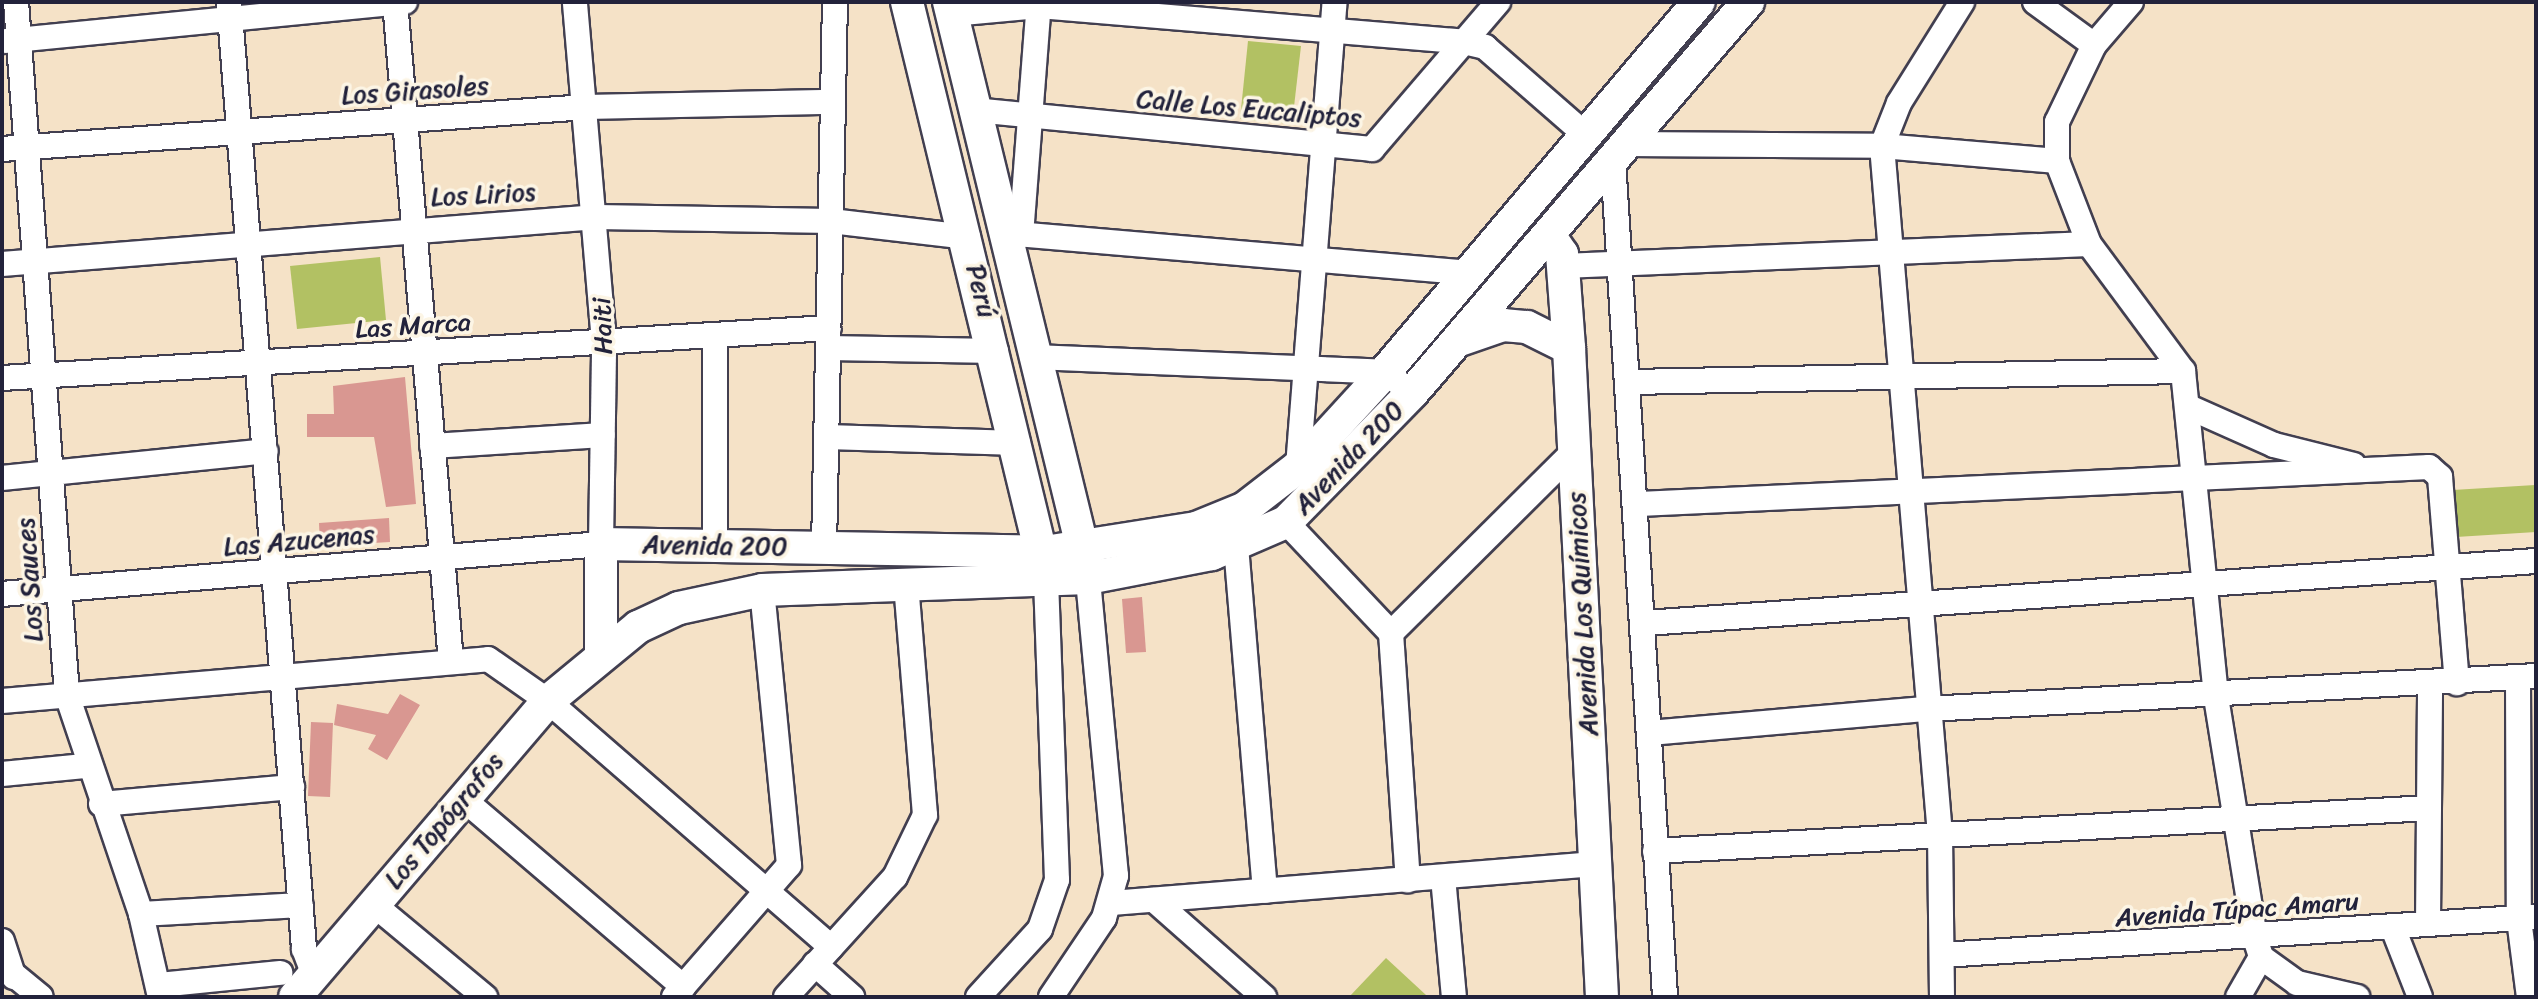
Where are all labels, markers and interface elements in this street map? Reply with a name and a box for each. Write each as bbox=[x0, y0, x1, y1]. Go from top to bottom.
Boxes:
street label: Los Girasoles bbox=[340, 70, 490, 112]
street label: Calle Los Eucaliptos bbox=[1134, 84, 1364, 134]
street label: Los Lirios bbox=[429, 177, 537, 213]
street label: Perú bbox=[959, 261, 1003, 321]
street label: Haiti bbox=[586, 297, 620, 355]
street label: Las Marca bbox=[355, 306, 471, 346]
street label: Avenida 200 bbox=[1287, 395, 1411, 521]
street label: Avenida Los Químicos bbox=[1561, 492, 1605, 736]
street label: Los Sauces bbox=[10, 517, 50, 643]
street label: Las Azucenas bbox=[222, 519, 376, 563]
street label: Avenida 200 bbox=[642, 529, 788, 563]
street label: Los Topógrafos bbox=[378, 746, 510, 896]
street label: Avenida Túpac Amaru bbox=[2114, 886, 2360, 934]

